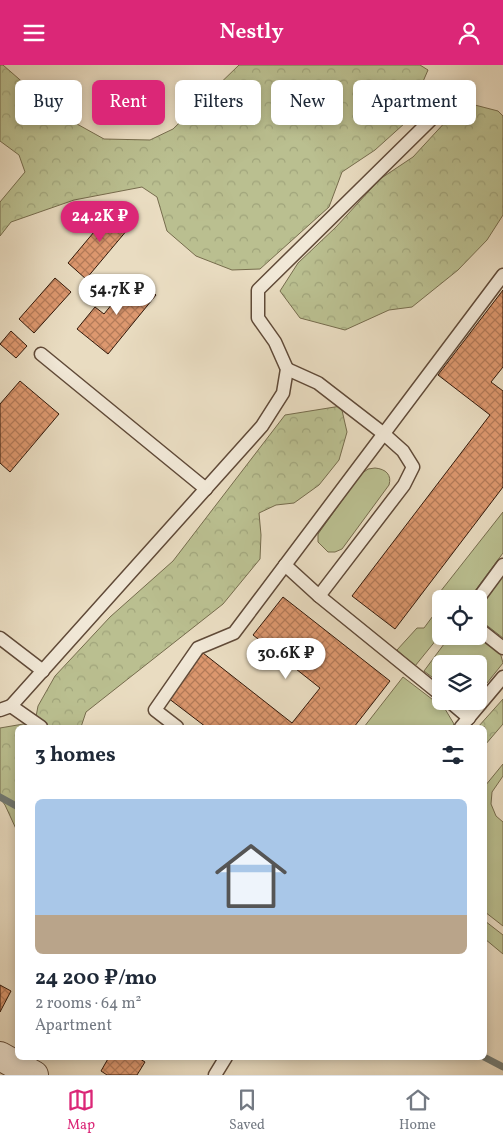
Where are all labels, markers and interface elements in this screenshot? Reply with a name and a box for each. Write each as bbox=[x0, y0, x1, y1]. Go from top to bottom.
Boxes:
text: Nestly bbox=[219, 17, 284, 48]
icon: menu bbox=[20, 19, 48, 47]
icon: person bbox=[455, 19, 483, 47]
chip: Buy bbox=[15, 80, 82, 125]
chip: Rent bbox=[92, 80, 165, 125]
chip: Filters bbox=[175, 80, 261, 125]
chip: New bbox=[271, 80, 343, 125]
chip: Apartment bbox=[353, 80, 476, 125]
pin: 24.2K ₽ bbox=[54, 201, 146, 243]
text: 24.2K ₽ bbox=[72, 206, 128, 228]
pin: 54.7K ₽ bbox=[71, 273, 163, 316]
text: 54.7K ₽ bbox=[90, 279, 144, 301]
map controls bbox=[432, 590, 487, 710]
button: locate bbox=[432, 590, 487, 645]
pin: 30.6K ₽ bbox=[240, 637, 332, 680]
text: 30.6K ₽ bbox=[258, 643, 314, 665]
button: layers bbox=[432, 655, 487, 710]
text: 3 homes bbox=[35, 741, 116, 770]
icon: filters bbox=[439, 741, 467, 769]
icon: home bbox=[206, 831, 296, 921]
text: 24 200 ₽/mo bbox=[35, 964, 157, 993]
text: 2 rooms · 64 m² bbox=[35, 993, 142, 1015]
text: Apartment bbox=[35, 1015, 112, 1037]
tab: Map bbox=[67, 1086, 95, 1135]
tab: Saved bbox=[229, 1086, 265, 1135]
tab: Home bbox=[399, 1086, 436, 1135]

